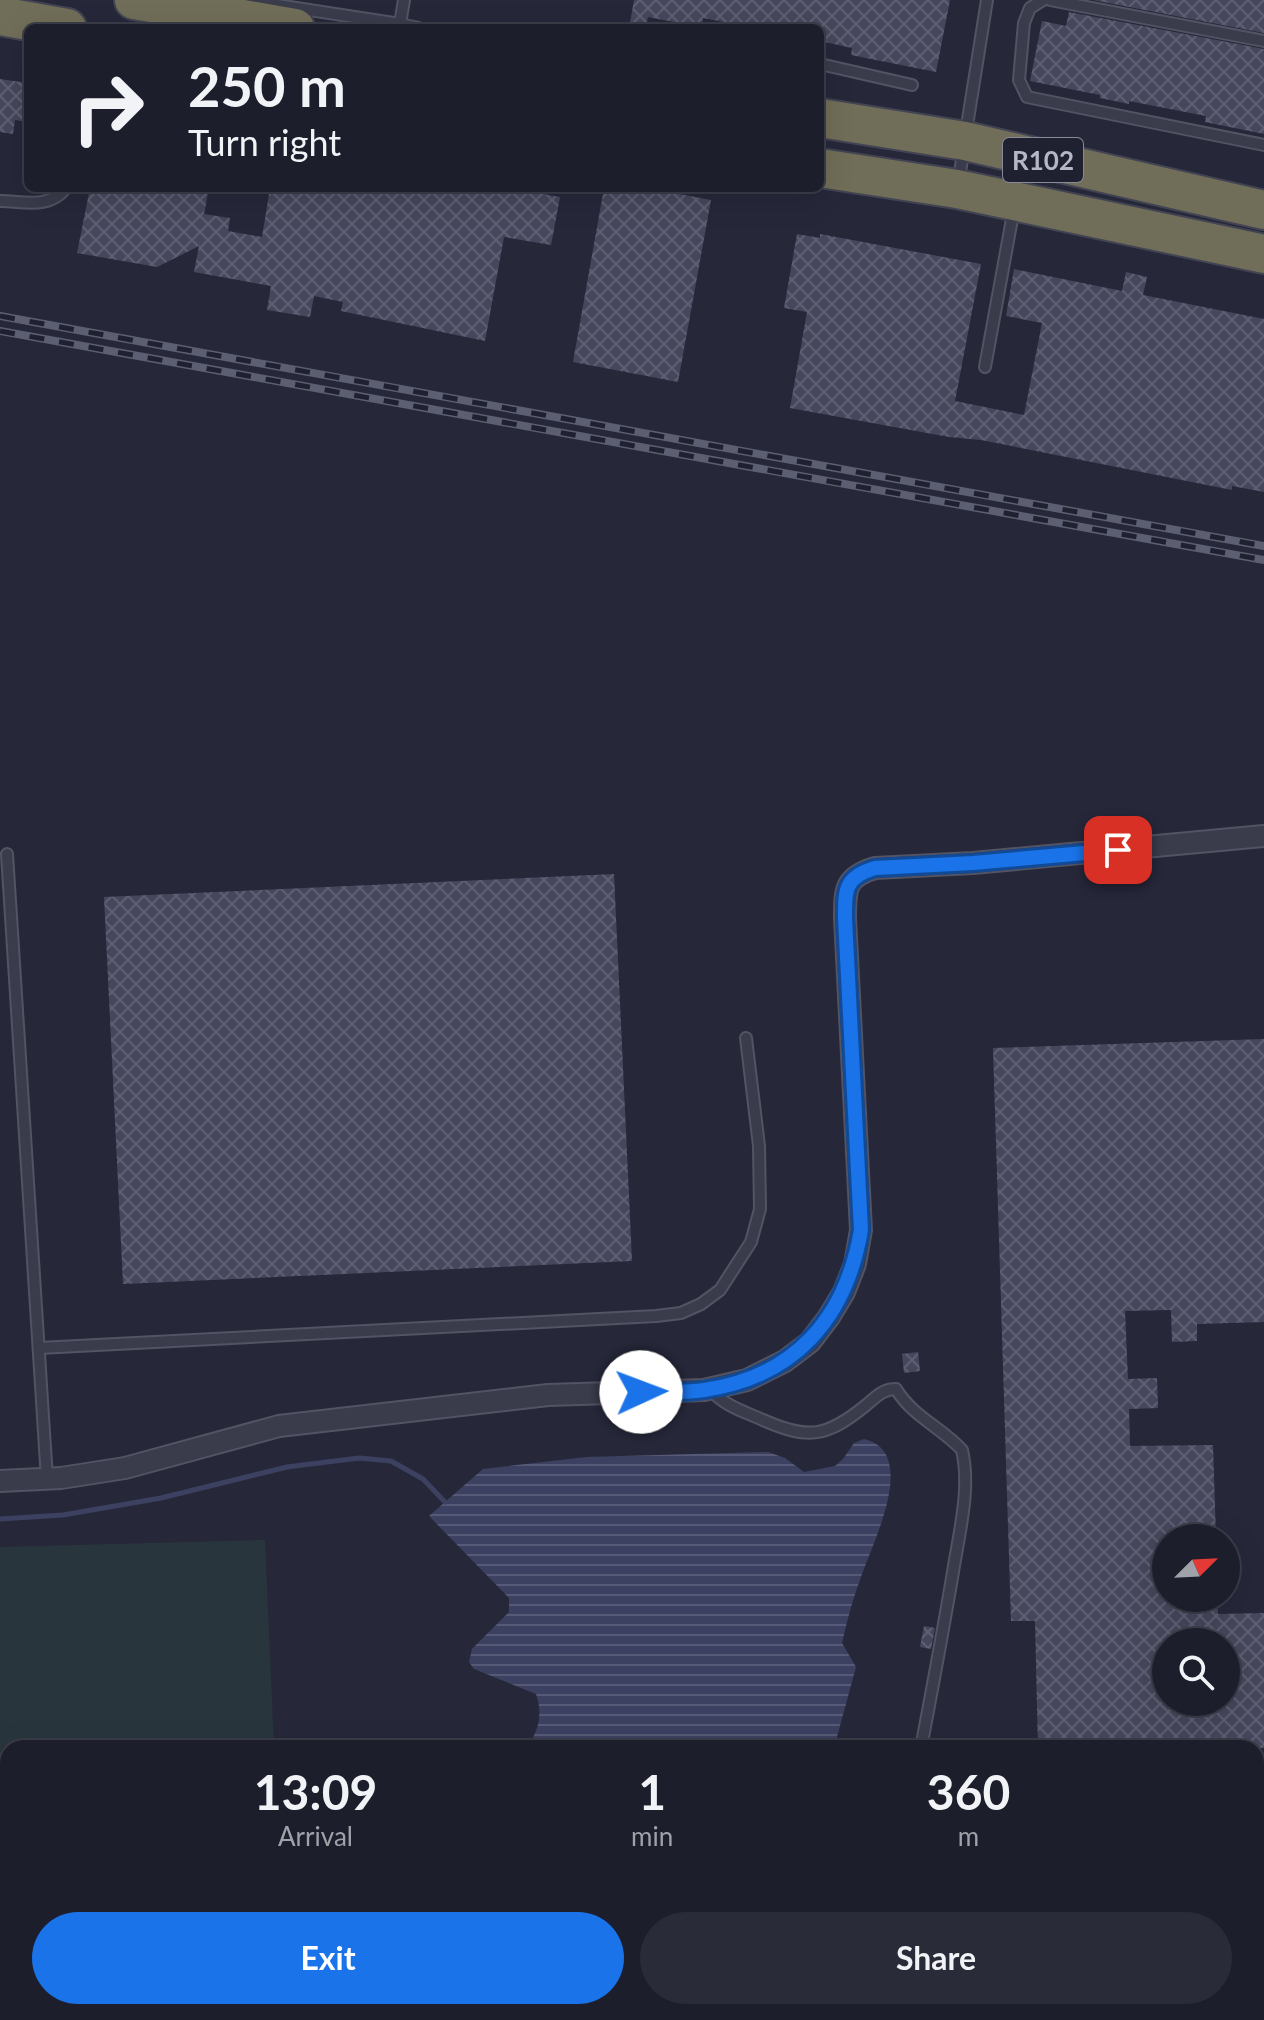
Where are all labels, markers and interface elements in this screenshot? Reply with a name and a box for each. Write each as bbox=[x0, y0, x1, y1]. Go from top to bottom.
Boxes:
text: 250 m bbox=[188, 52, 346, 119]
icon: right bbox=[56, 56, 160, 160]
text: Turn right bbox=[188, 120, 341, 164]
road number: R102 bbox=[1003, 138, 1083, 182]
pin bbox=[1084, 816, 1152, 884]
icon: arrive bbox=[1096, 828, 1140, 872]
position arrow bbox=[599, 1350, 683, 1434]
north arrow bbox=[1152, 1524, 1240, 1612]
map controls bbox=[1152, 1524, 1240, 1716]
button: search bbox=[1152, 1628, 1240, 1716]
text: 13:09 bbox=[254, 1763, 377, 1820]
text: 1 bbox=[638, 1763, 666, 1820]
text: 360 bbox=[927, 1763, 1010, 1820]
text: Arrival bbox=[278, 1820, 353, 1852]
text: min bbox=[631, 1820, 673, 1852]
text: m bbox=[958, 1820, 979, 1852]
button: Exit bbox=[32, 1912, 624, 2004]
button: Share bbox=[640, 1912, 1232, 2004]

